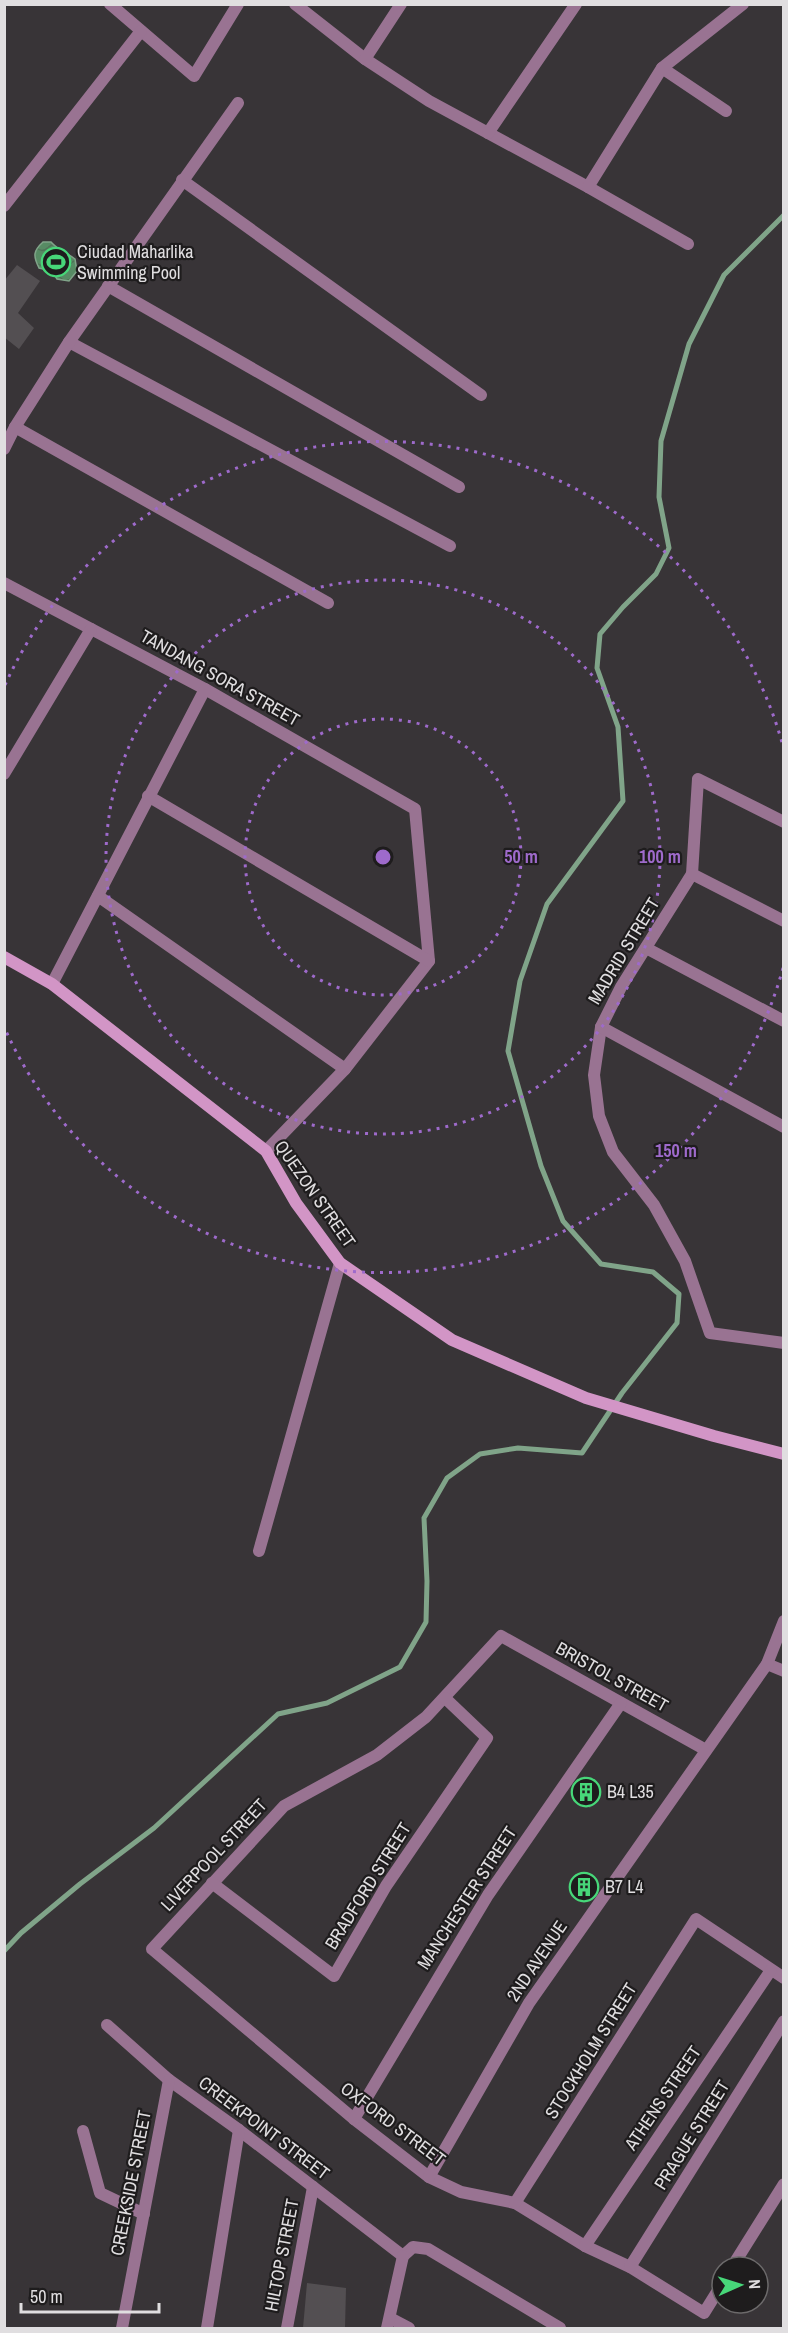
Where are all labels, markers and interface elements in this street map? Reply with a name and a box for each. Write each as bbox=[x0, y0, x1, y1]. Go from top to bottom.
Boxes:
place label: Ciudad Maharlika Swimming Pool bbox=[77, 239, 194, 285]
sports icon: Ciudad Maharlika Swimming Pool bbox=[40, 246, 72, 278]
street label: TANDANG SORA STREET bbox=[136, 623, 304, 732]
text: 50 m bbox=[504, 844, 538, 869]
text: 100 m bbox=[639, 844, 681, 869]
centre of rings bbox=[373, 847, 393, 867]
street label: MADRID STREET bbox=[582, 893, 665, 1009]
street label: QUEZON STREET bbox=[269, 1135, 362, 1252]
text: 150 m bbox=[655, 1138, 697, 1163]
street label: BRISTOL STREET bbox=[552, 1635, 673, 1718]
building icon: B4 L35 bbox=[570, 1776, 602, 1808]
place label: B4 L35 bbox=[607, 1779, 654, 1804]
street label: LIVERPOOL STREET bbox=[155, 1793, 272, 1916]
street label: BRADFORD STREET bbox=[319, 1818, 417, 1954]
street label: MANCHESTER STREET bbox=[411, 1821, 522, 1974]
building icon: B7 L4 bbox=[568, 1871, 600, 1903]
place label: B7 L4 bbox=[605, 1874, 644, 1899]
street label: 2ND AVENUE bbox=[500, 1915, 573, 2006]
street label: STOCKHOLM STREET bbox=[539, 1978, 642, 2123]
street label: ATHENS STREET bbox=[618, 2041, 707, 2156]
street label: CREEKPOINT STREET bbox=[194, 2070, 335, 2185]
street label: PRAGUE STREET bbox=[648, 2075, 735, 2194]
street label: OXFORD STREET bbox=[336, 2076, 451, 2171]
street label: CREEKSIDE STREET bbox=[104, 2108, 157, 2258]
street label: HILTOP STREET bbox=[258, 2197, 305, 2313]
north arrow bbox=[710, 2255, 770, 2315]
scale bar bbox=[21, 2276, 159, 2314]
text: N bbox=[744, 2279, 766, 2290]
text: 50 m bbox=[30, 2284, 63, 2309]

